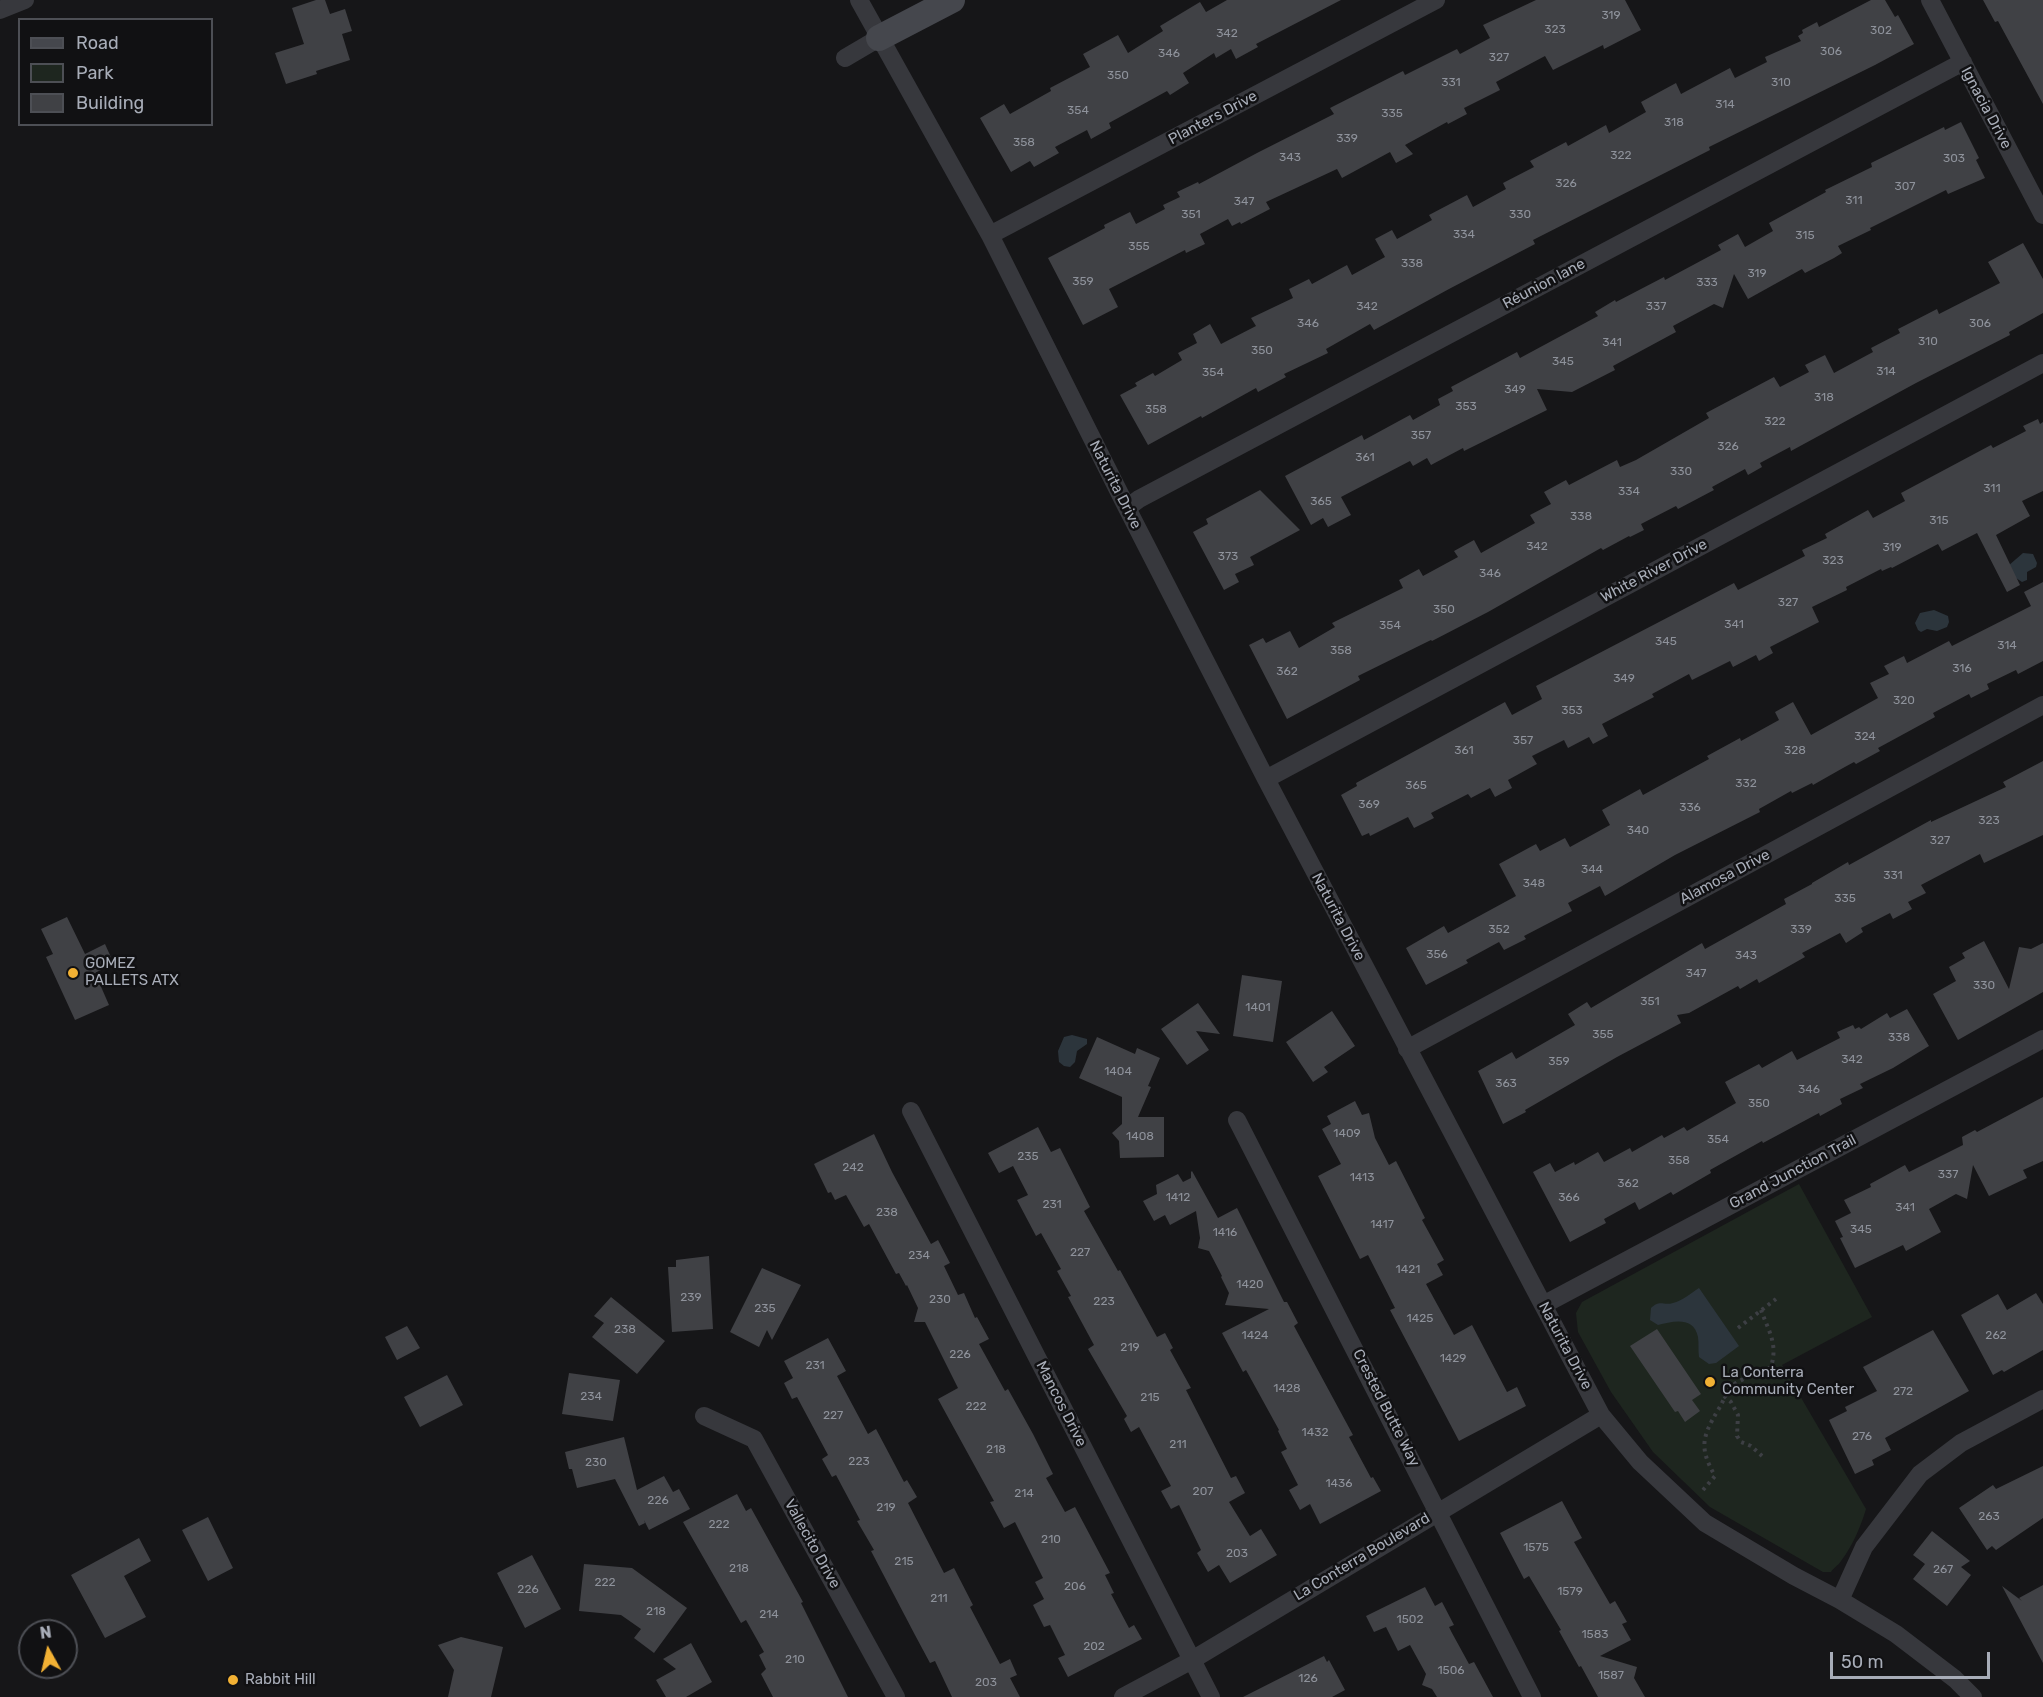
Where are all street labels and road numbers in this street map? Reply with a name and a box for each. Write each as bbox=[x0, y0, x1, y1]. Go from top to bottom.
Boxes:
street label: Ignacia Drive bbox=[1957, 64, 2015, 152]
street label: Planters Drive bbox=[1166, 87, 1260, 149]
street label: Réunion lane bbox=[1500, 255, 1588, 313]
street label: Naturita Drive bbox=[1085, 438, 1145, 532]
street label: White River Drive bbox=[1598, 535, 1710, 607]
street label: Alamosa Drive bbox=[1677, 846, 1773, 908]
street label: Naturita Drive bbox=[1307, 870, 1369, 964]
street label: Grand Junction Trail bbox=[1726, 1131, 1860, 1213]
street label: Naturita Drive bbox=[1534, 1299, 1596, 1393]
street label: Crested Butte Way bbox=[1349, 1346, 1423, 1470]
street label: Mancos Drive bbox=[1032, 1358, 1090, 1450]
street label: Vallecito Drive bbox=[780, 1496, 844, 1592]
street label: La Conterra Boulevard bbox=[1291, 1509, 1433, 1605]

